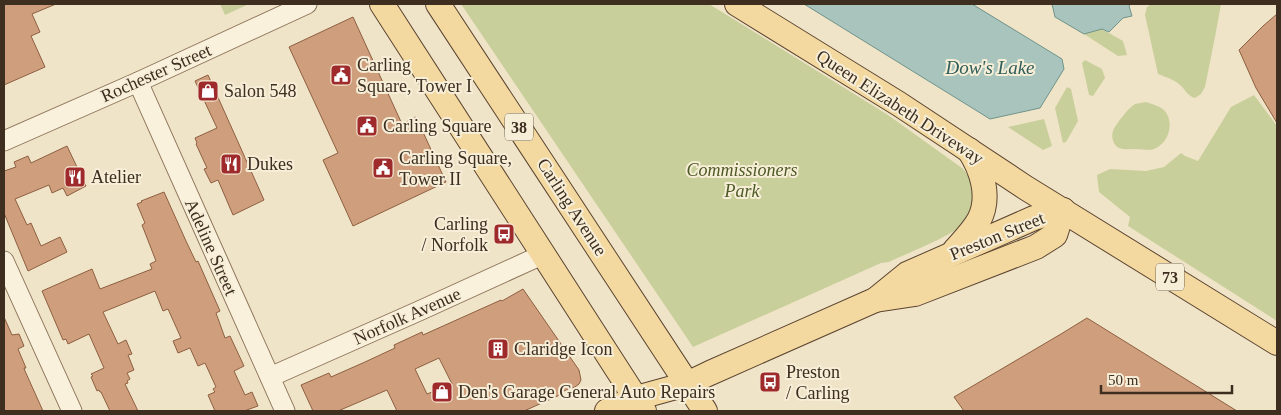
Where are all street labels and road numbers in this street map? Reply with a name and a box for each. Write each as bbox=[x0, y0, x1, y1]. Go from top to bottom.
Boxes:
street label: Rochester Street bbox=[98, 40, 214, 106]
street label: Queen Elizabeth Driveway bbox=[813, 46, 987, 168]
road number: 38 bbox=[505, 114, 533, 140]
street label: Carling Avenue bbox=[533, 155, 611, 259]
street label: Adeline Street bbox=[181, 196, 241, 298]
street label: Preston Street bbox=[947, 208, 1047, 264]
road number: 73 bbox=[1156, 264, 1184, 290]
street label: Norfolk Avenue bbox=[350, 283, 464, 349]

